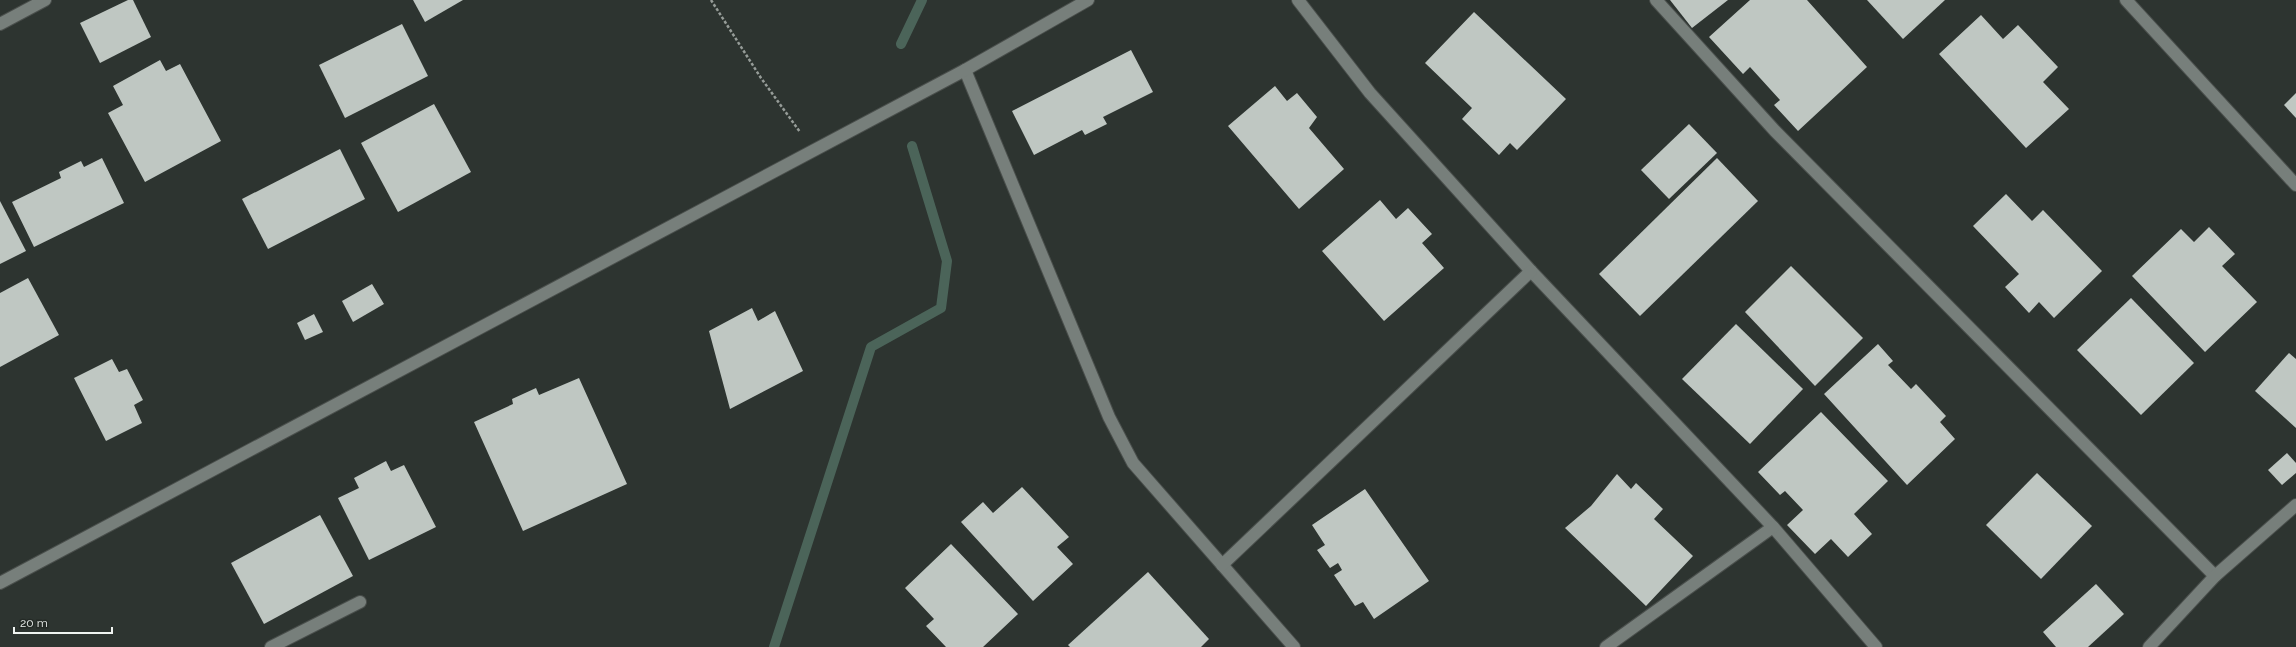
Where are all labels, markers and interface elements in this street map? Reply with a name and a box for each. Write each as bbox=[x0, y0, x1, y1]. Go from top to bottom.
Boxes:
scale bar bbox=[14, 609, 112, 635]
text: 20 m bbox=[20, 616, 48, 630]

